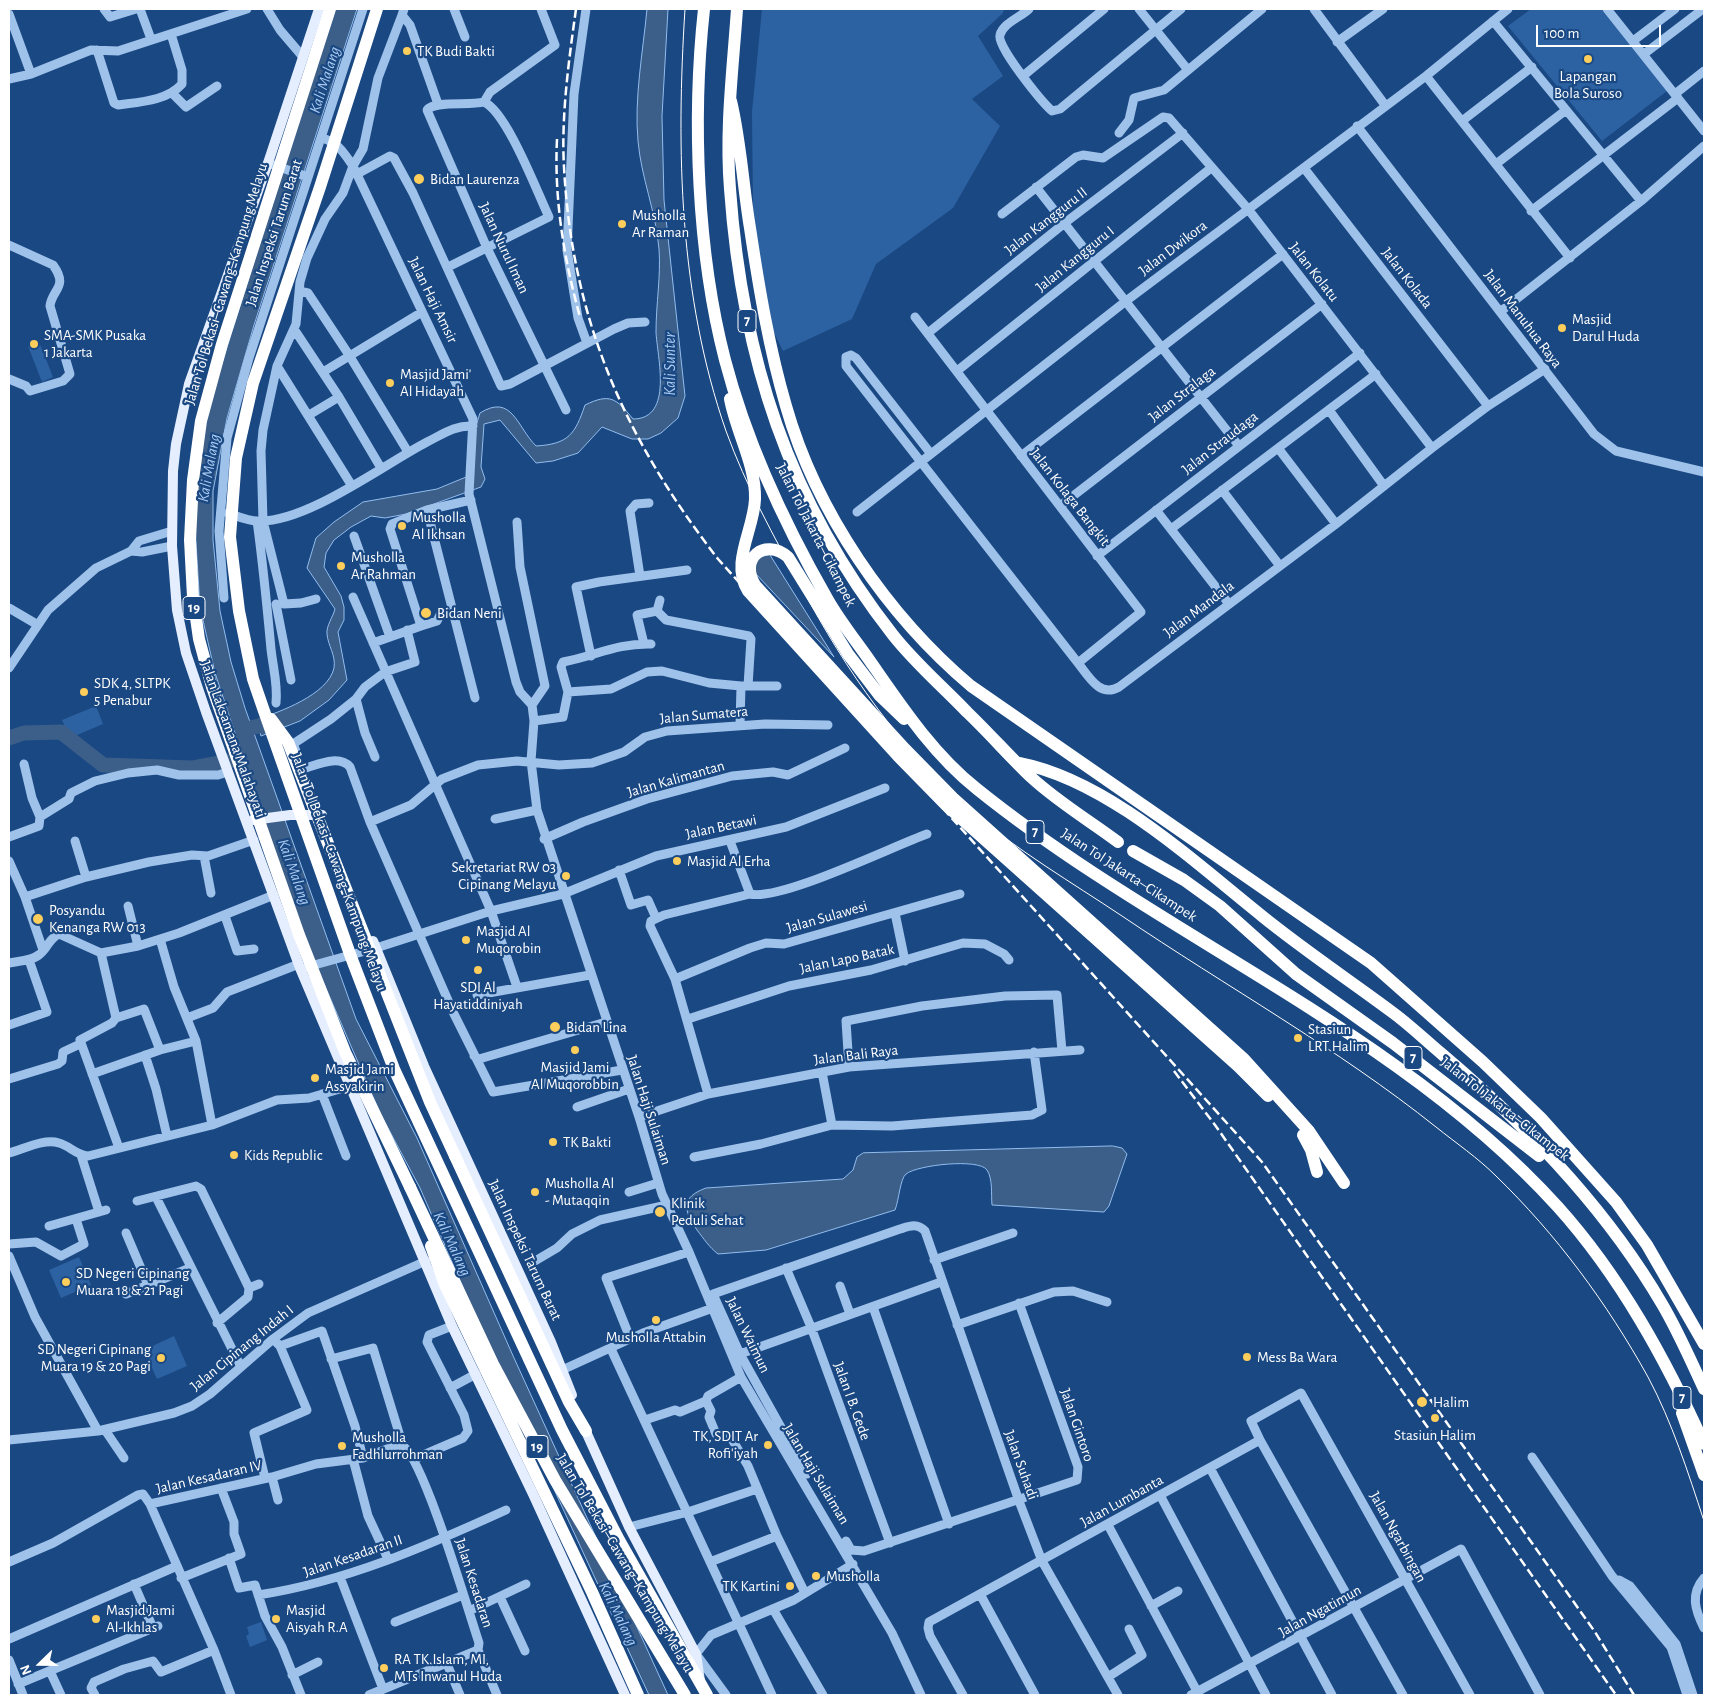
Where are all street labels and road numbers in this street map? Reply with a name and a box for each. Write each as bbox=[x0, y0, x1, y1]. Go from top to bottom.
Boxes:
street label: Jalan Inspeksi Tarum Barat bbox=[242, 157, 306, 309]
street label: Jalan Tol Bekasi–Cawang–Kampung Melayu bbox=[181, 161, 271, 407]
street label: Jalan Kangguru II bbox=[1001, 183, 1091, 259]
street label: Jalan Nurul Iman bbox=[475, 199, 533, 297]
street label: Jalan Dwikora bbox=[1135, 216, 1211, 280]
street label: Jalan Kangguru I bbox=[1032, 222, 1118, 296]
street label: Jalan Kolatu bbox=[1285, 239, 1343, 305]
street label: Jalan Kolada bbox=[1378, 244, 1436, 312]
street label: Jalan Haji Amsir bbox=[404, 254, 462, 346]
street label: Jalan Manuhua Raya bbox=[1480, 266, 1566, 372]
road number: 7 bbox=[738, 310, 756, 332]
street label: Jalan Stralaga bbox=[1145, 362, 1219, 426]
street label: Jalan Straudaga bbox=[1178, 408, 1262, 478]
street label: Jalan Kolaga Bangkit bbox=[1026, 444, 1114, 550]
street label: Jalan Tol Jakarta–Cikampek bbox=[772, 460, 860, 610]
street label: Jalan Mandala bbox=[1160, 577, 1238, 641]
road number: 19 bbox=[183, 596, 205, 620]
street label: Jalan Laksamana Malahayati bbox=[196, 658, 270, 820]
street label: Jalan Sumatera bbox=[659, 702, 749, 728]
street label: Jalan Tol Bekasi–Cawang–Kampung Melayu bbox=[287, 751, 391, 993]
street label: Jalan Kalimantan bbox=[625, 757, 727, 801]
street label: Jalan Betawi bbox=[684, 811, 758, 843]
road number: 7 bbox=[1026, 820, 1044, 844]
street label: Jalan Tol Jakarta–Cikampek bbox=[1058, 824, 1200, 926]
street label: Jalan Sulawesi bbox=[785, 897, 869, 937]
street label: Jalan Lapo Batak bbox=[798, 940, 896, 978]
street label: Jalan Bali Raya bbox=[813, 1041, 899, 1069]
road number: 7 bbox=[1404, 1046, 1422, 1070]
street label: Jalan Haji Sulaiman bbox=[623, 1053, 675, 1167]
street label: Jalan Tol Jakarta–Cikampek bbox=[1437, 1053, 1573, 1165]
street label: Jalan Inspeksi Tarum Barat bbox=[484, 1177, 566, 1323]
street label: Jalan Waimun bbox=[722, 1294, 774, 1376]
street label: Jalan Cipinang Indah I bbox=[187, 1301, 297, 1395]
street label: Jalan I B. Gede bbox=[829, 1359, 875, 1443]
street label: Jalan Gintoro bbox=[1056, 1386, 1098, 1464]
road number: 7 bbox=[1673, 1386, 1691, 1410]
street label: Jalan Haji Sulaiman bbox=[779, 1420, 853, 1528]
street label: Jalan Suhadi bbox=[1000, 1428, 1042, 1502]
road number: 19 bbox=[526, 1435, 548, 1458]
street label: Jalan Tol Bekasi–Cawang–Kampung Melayu bbox=[552, 1450, 698, 1676]
street label: Jalan Kesadaran IV bbox=[155, 1456, 263, 1498]
street label: Jalan Lumbanta bbox=[1078, 1471, 1166, 1531]
street label: Jalan Ngarbingan bbox=[1366, 1488, 1430, 1586]
street label: Jalan Kesadaran II bbox=[301, 1531, 405, 1581]
street label: Jalan Kesadaran bbox=[451, 1536, 497, 1630]
street label: Jalan Ngatimun bbox=[1276, 1581, 1364, 1641]

